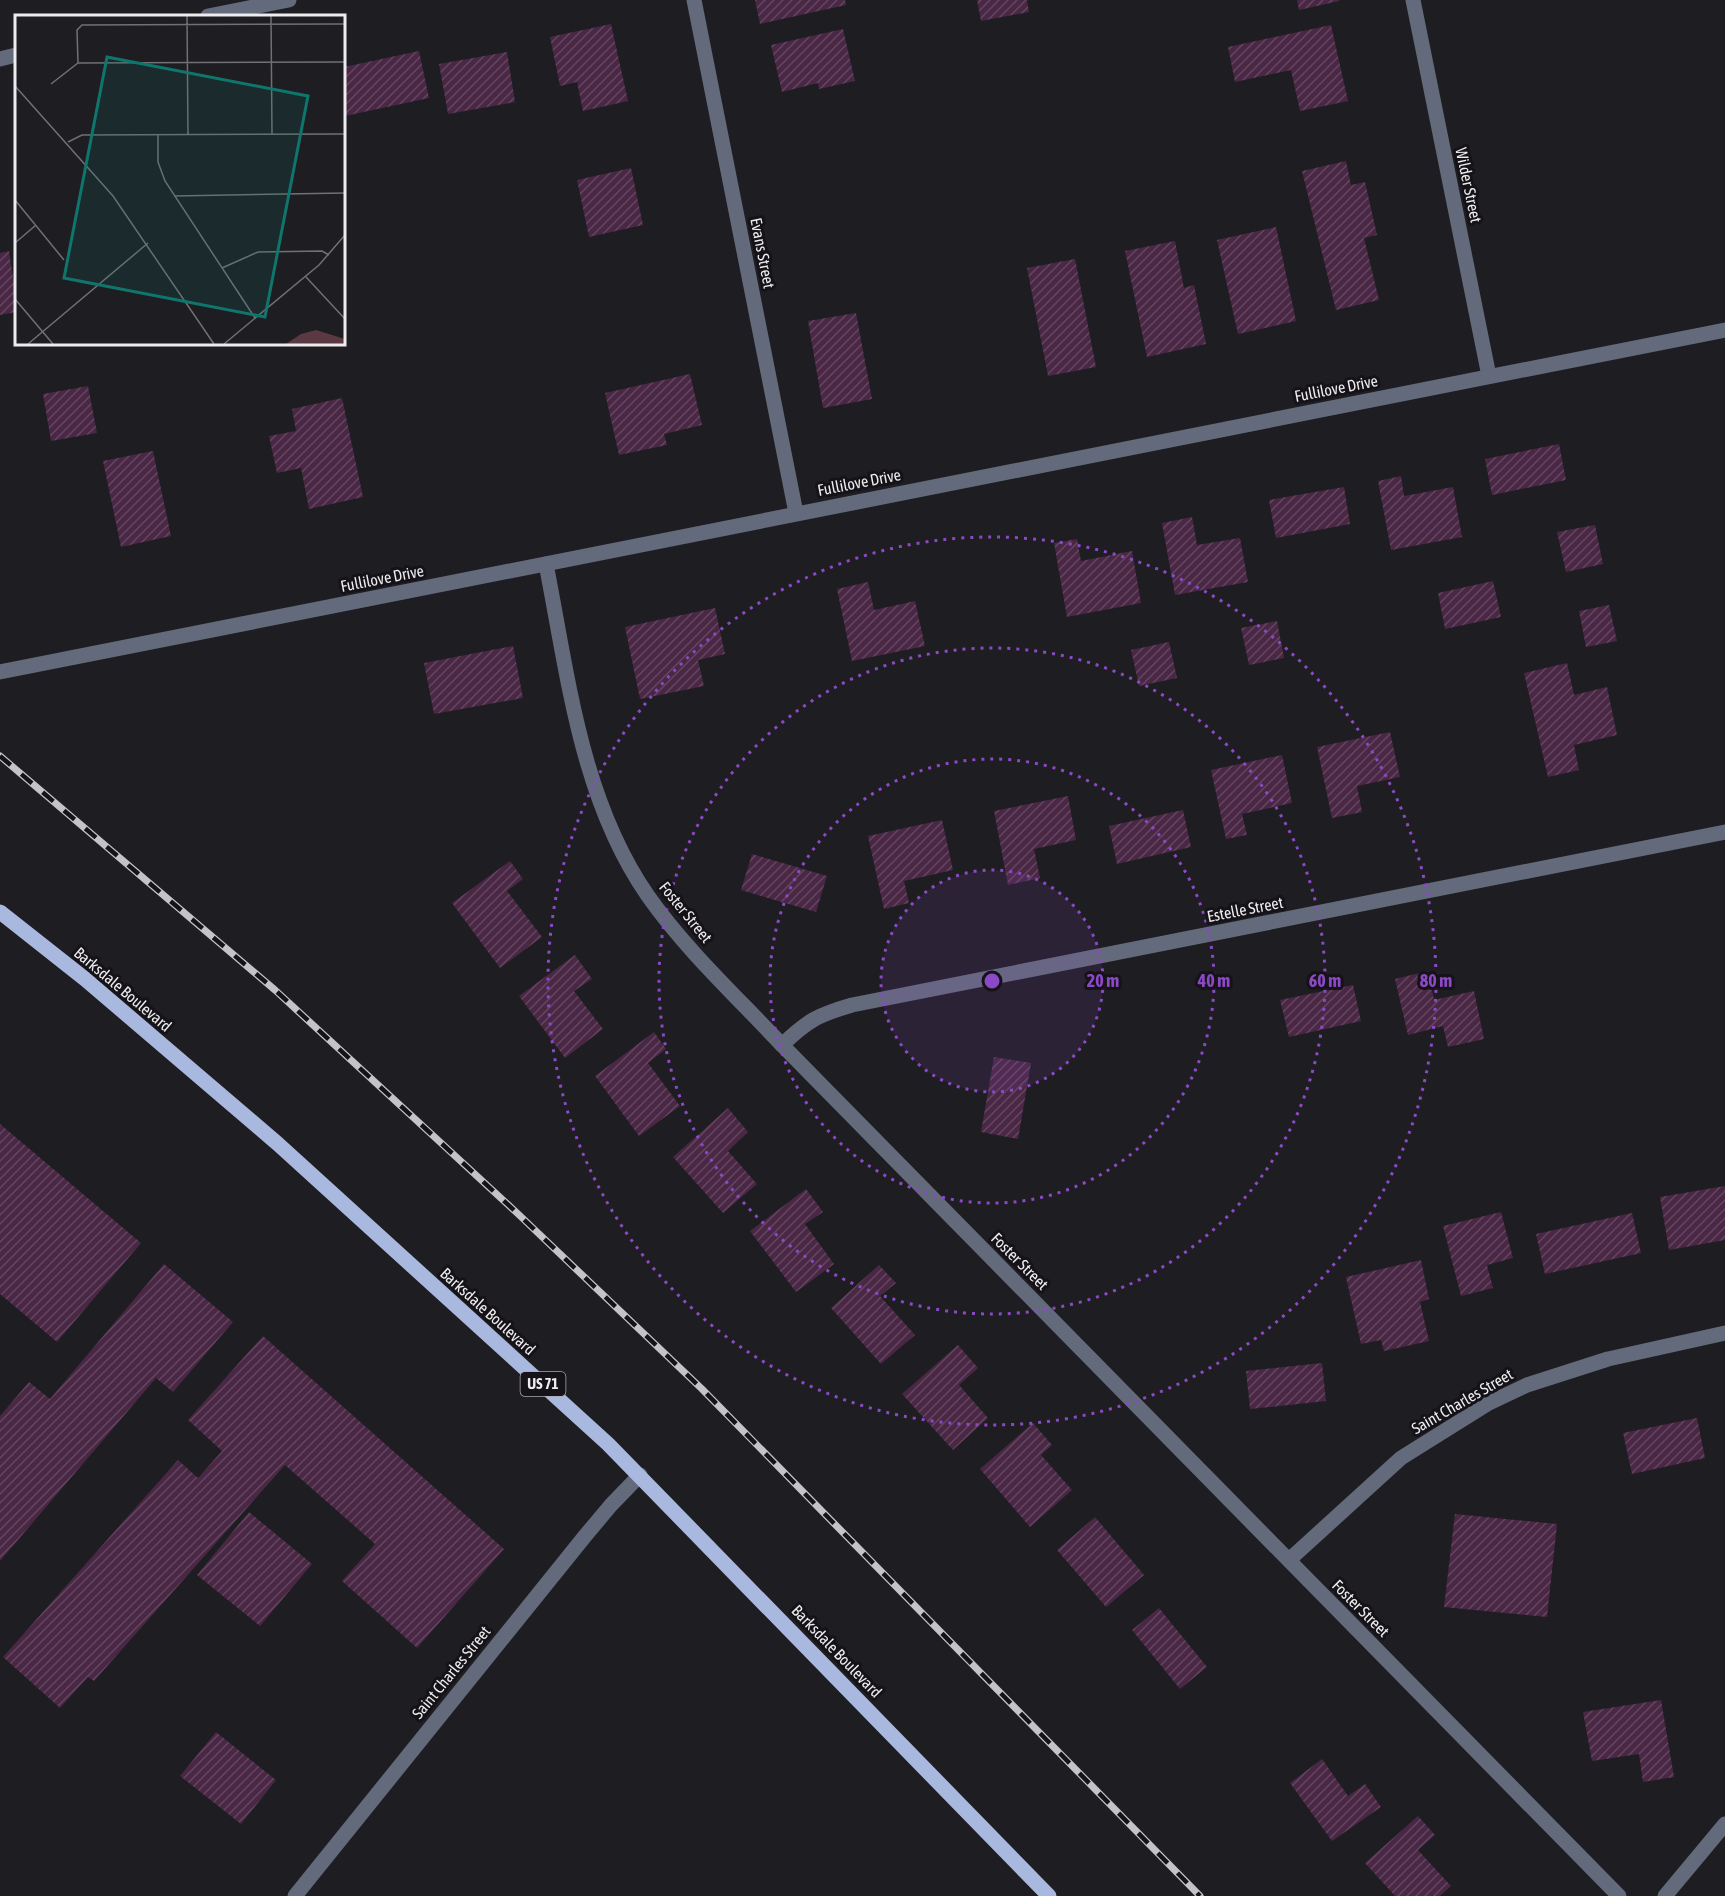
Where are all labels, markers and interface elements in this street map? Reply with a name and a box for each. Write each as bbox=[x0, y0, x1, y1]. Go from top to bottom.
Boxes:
inset map bbox=[15, 15, 345, 345]
street label: Wilder Street bbox=[1452, 146, 1486, 225]
street label: Evans Street bbox=[747, 216, 779, 290]
street label: Fullilove Drive bbox=[1293, 371, 1379, 405]
street label: Fullilove Drive bbox=[816, 465, 902, 499]
street label: Fullilove Drive bbox=[339, 561, 425, 595]
street label: Foster Street bbox=[656, 878, 716, 946]
street label: Estelle Street bbox=[1205, 893, 1285, 925]
street label: Barksdale Boulevard bbox=[71, 943, 175, 1035]
text: 20 m bbox=[1087, 970, 1119, 991]
text: 40 m bbox=[1197, 970, 1230, 991]
text: 60 m bbox=[1309, 970, 1341, 991]
text: 80 m bbox=[1420, 970, 1452, 991]
centre of rings bbox=[982, 971, 1002, 991]
street label: Foster Street bbox=[988, 1229, 1052, 1293]
street label: Barksdale Boulevard bbox=[437, 1264, 539, 1358]
street label: Saint Charles Street bbox=[1408, 1365, 1516, 1437]
road number: US 71 bbox=[520, 1372, 566, 1396]
street label: Foster Street bbox=[1329, 1576, 1393, 1640]
street label: Barksdale Boulevard bbox=[788, 1601, 886, 1701]
street label: Saint Charles Street bbox=[408, 1622, 494, 1722]

